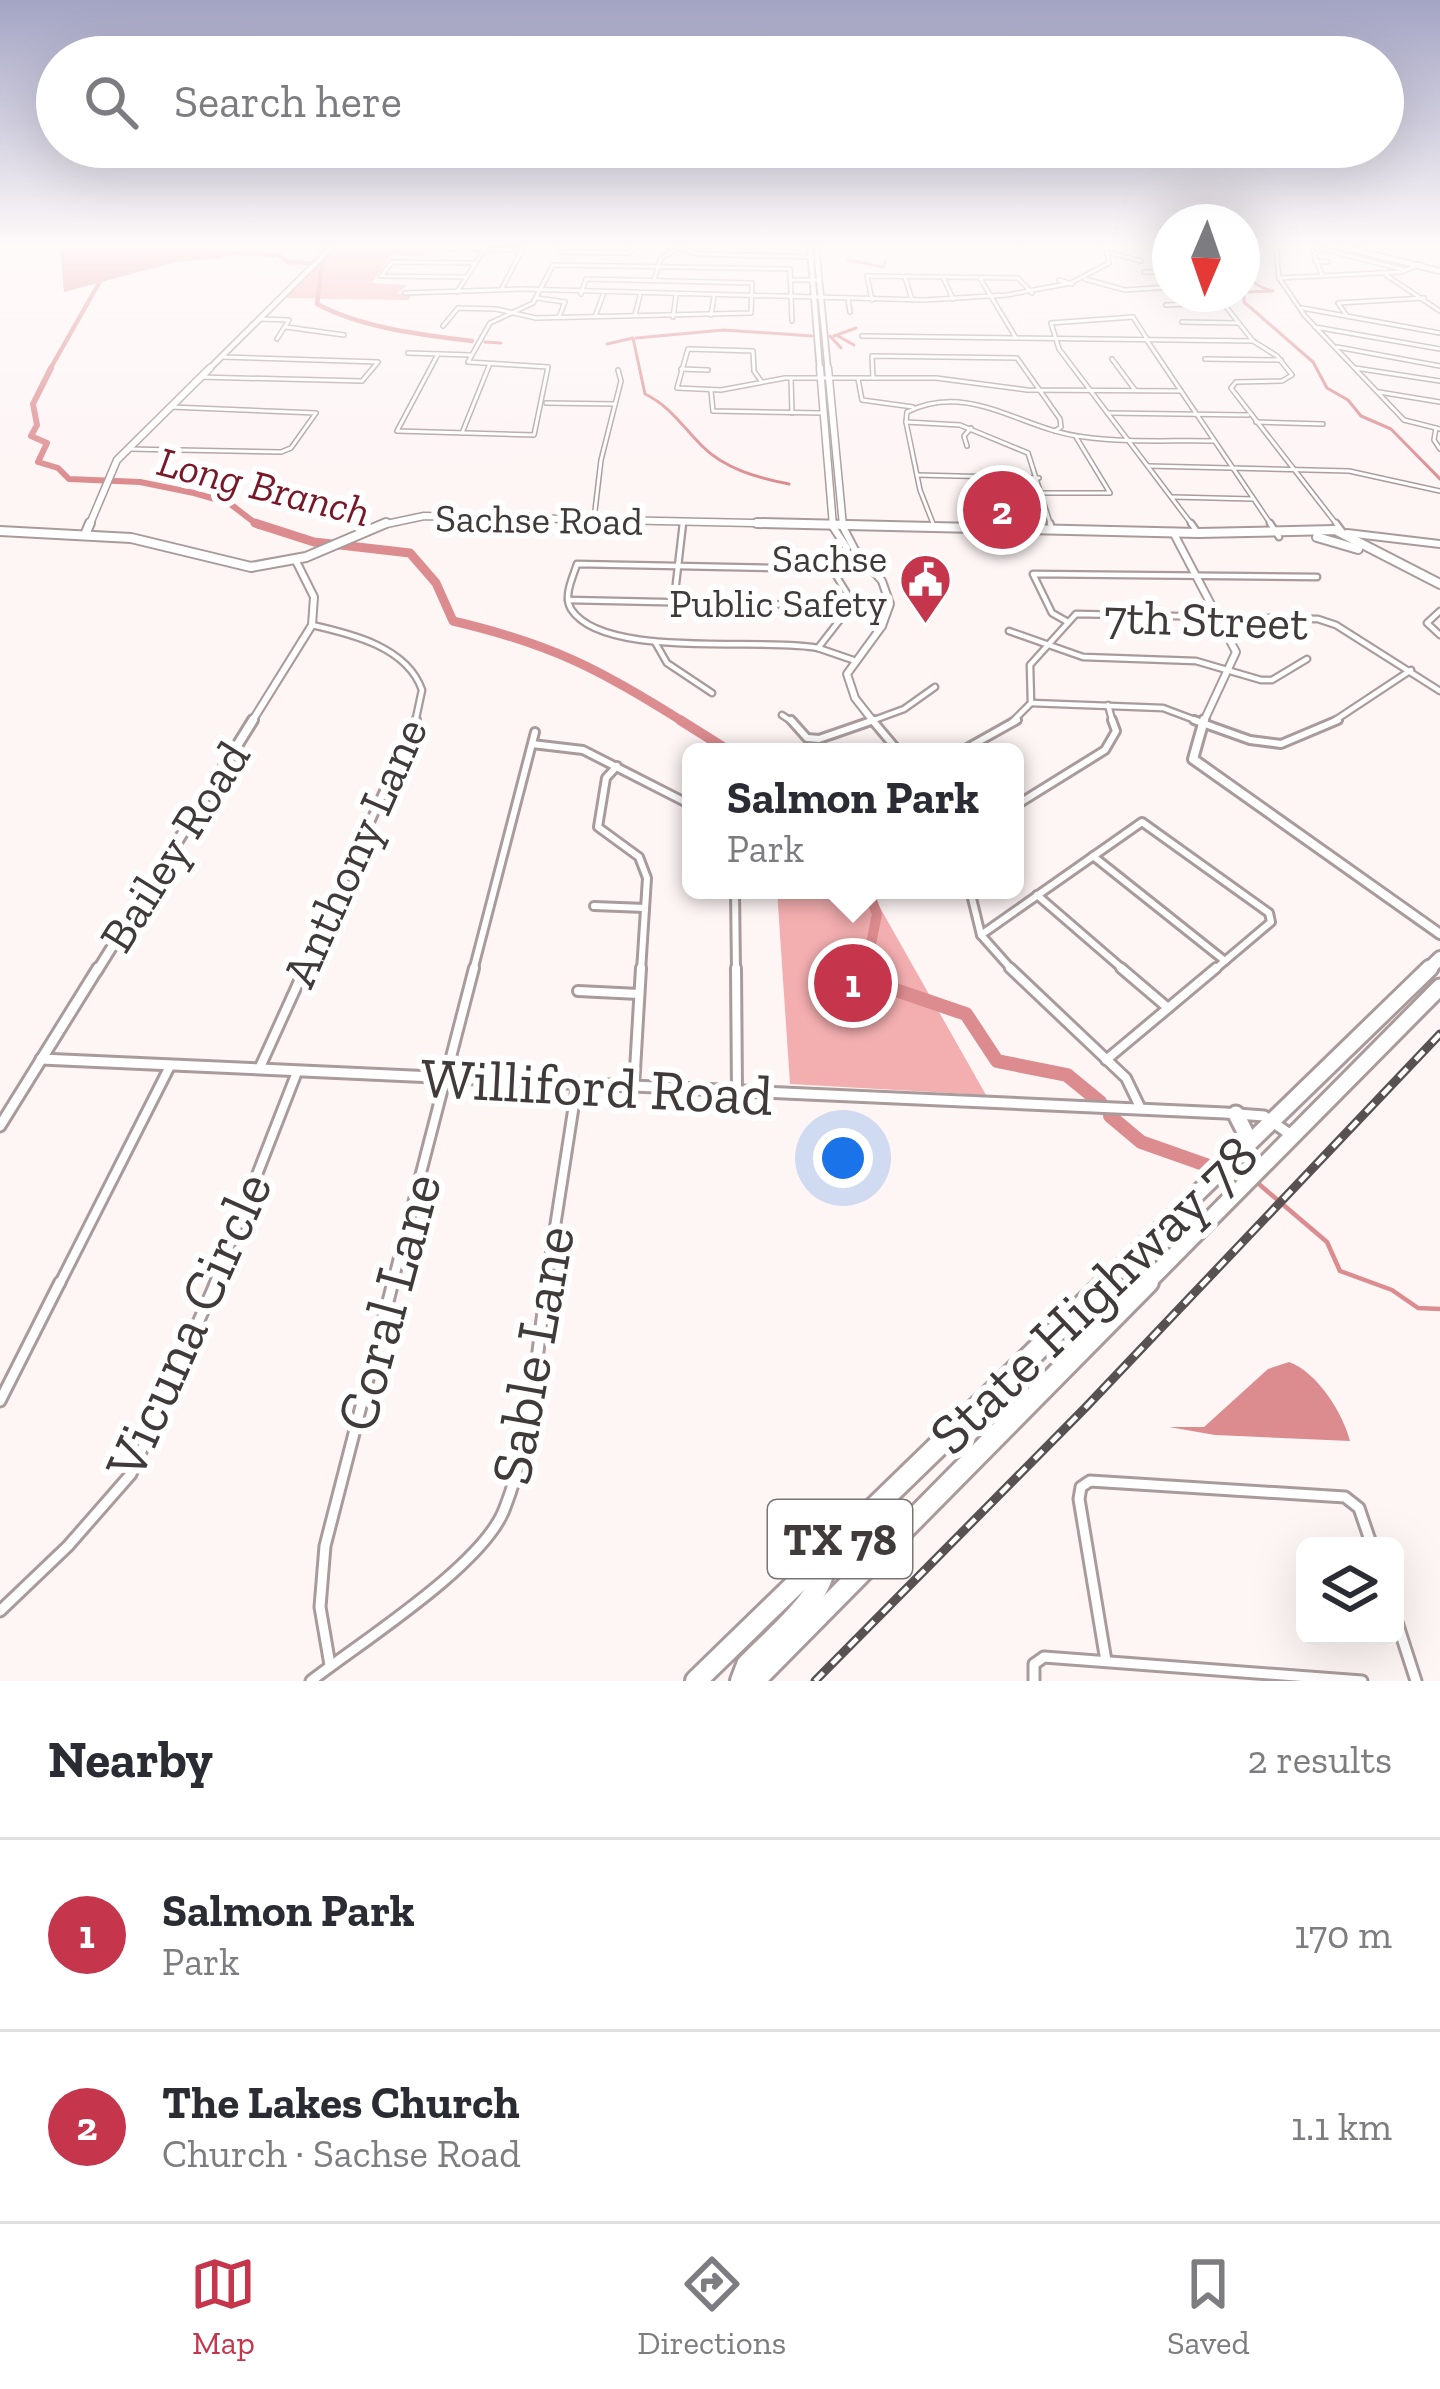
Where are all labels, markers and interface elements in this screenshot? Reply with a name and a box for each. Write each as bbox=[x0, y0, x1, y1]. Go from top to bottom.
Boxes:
search box bbox=[36, 36, 1404, 168]
icon: search bbox=[78, 69, 144, 135]
text: Search here bbox=[174, 75, 402, 129]
north arrow bbox=[1152, 204, 1260, 312]
water label: Long Branch bbox=[153, 436, 375, 537]
pin: 2 bbox=[963, 465, 1041, 555]
street label: Sachse Road bbox=[435, 494, 643, 545]
place label: Sachse Public Safety bbox=[669, 535, 887, 627]
public building icon: Sachse Public Safety bbox=[898, 552, 954, 626]
street label: 7th Street bbox=[1103, 587, 1309, 652]
street label: Anthony Lane bbox=[270, 709, 439, 995]
street label: Bailey Road bbox=[87, 730, 262, 962]
popup bbox=[682, 743, 1024, 899]
text: Salmon Park bbox=[727, 771, 979, 825]
text: Park bbox=[727, 825, 804, 872]
pin: 1 bbox=[814, 938, 892, 1028]
street label: Williford Road bbox=[419, 1043, 775, 1130]
street label: State Highway 78 bbox=[915, 1120, 1272, 1468]
your location bbox=[813, 1128, 873, 1188]
street label: Vicuna Circle bbox=[90, 1161, 287, 1490]
street label: Coral Lane bbox=[321, 1166, 456, 1438]
street label: Sable Lane bbox=[476, 1220, 589, 1490]
road number: TX 78 bbox=[768, 1500, 912, 1578]
map controls bbox=[1296, 1537, 1404, 1645]
button: layers bbox=[1296, 1537, 1404, 1645]
text: Nearby bbox=[48, 1729, 213, 1790]
text: 2 results bbox=[1247, 1736, 1392, 1783]
text: Salmon Park bbox=[162, 1884, 415, 1938]
text: 1 bbox=[79, 1911, 95, 1958]
text: 170 m bbox=[1294, 1911, 1392, 1958]
text: Park bbox=[162, 1938, 239, 1985]
text: The Lakes Church bbox=[162, 2076, 520, 2130]
text: 2 bbox=[77, 2103, 97, 2150]
text: 1.1 km bbox=[1291, 2103, 1392, 2150]
text: Church · Sachse Road bbox=[162, 2130, 521, 2177]
tab: Map bbox=[190, 2251, 256, 2362]
tab: Directions bbox=[637, 2251, 786, 2362]
tab: Saved bbox=[1167, 2251, 1250, 2362]

